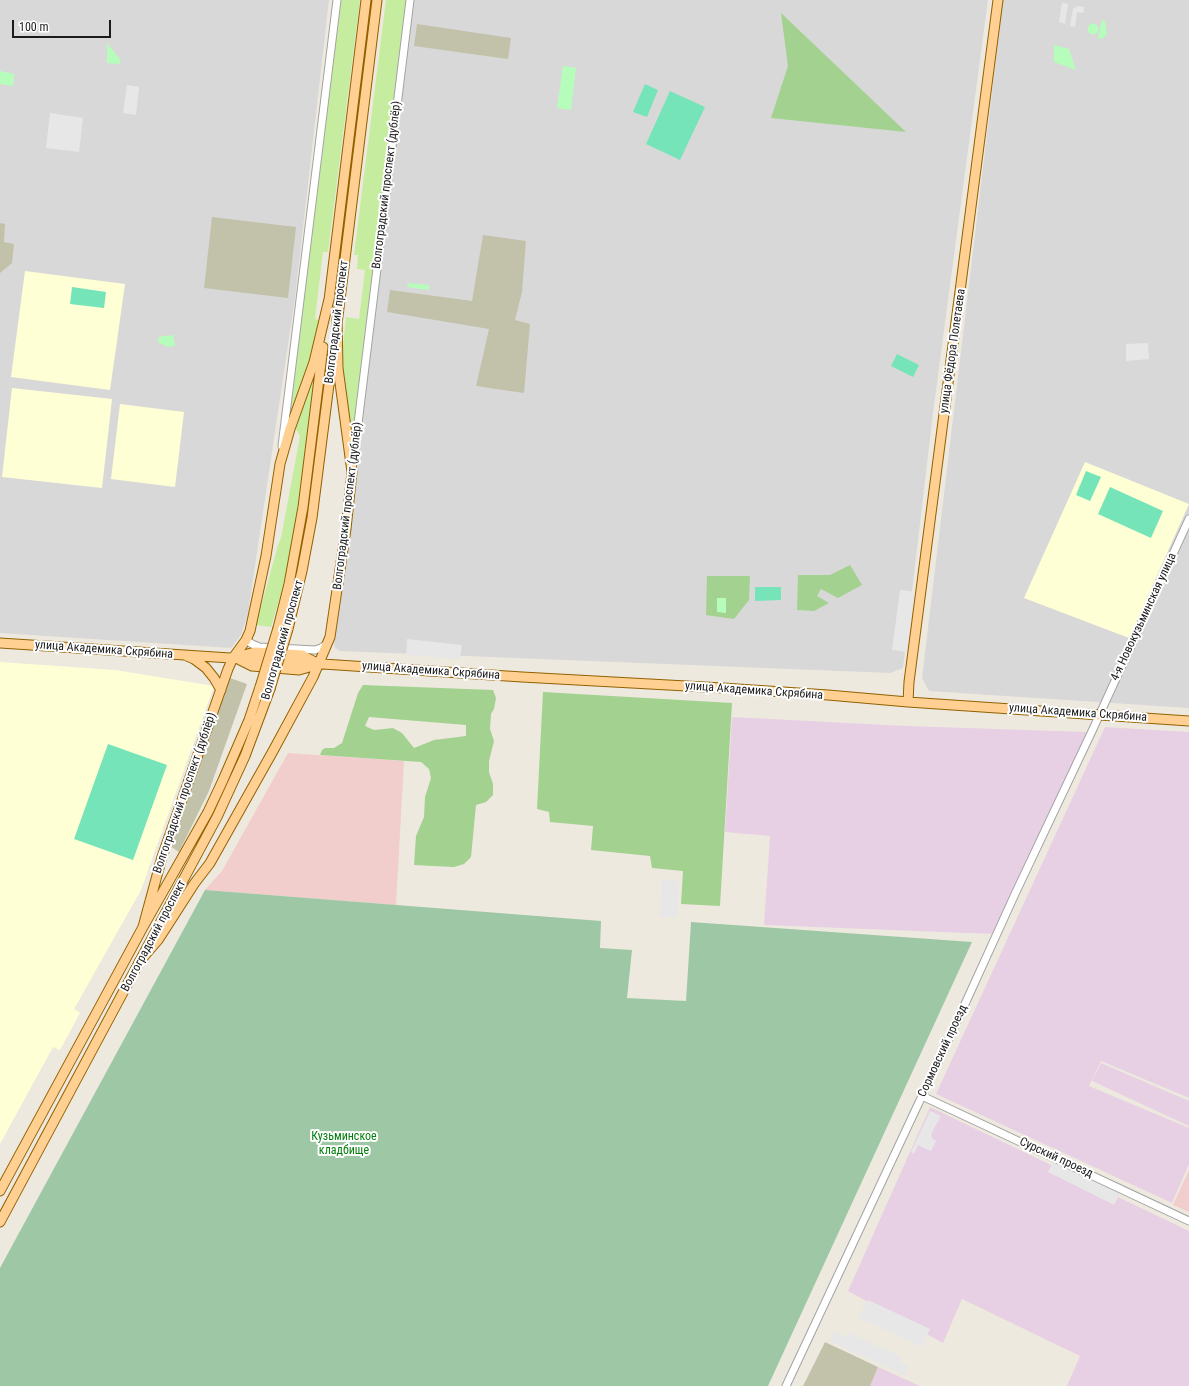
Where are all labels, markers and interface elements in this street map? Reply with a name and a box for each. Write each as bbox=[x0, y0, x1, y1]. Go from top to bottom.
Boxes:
scale bar bbox=[14, 12, 113, 38]
text: 100 m bbox=[19, 20, 49, 34]
street label: Волгоградский проспект (дублёр) bbox=[370, 100, 404, 270]
street label: Волгоградский проспект bbox=[322, 260, 352, 384]
street label: улица Фёдора Полетаева bbox=[937, 288, 969, 414]
street label: Волгоградский проспект (дублёр) bbox=[331, 421, 365, 591]
street label: 4-я Новокузьминская улица bbox=[1108, 551, 1180, 683]
street label: Волгоградский проспект bbox=[259, 578, 307, 702]
street label: улица Академика Скрябина bbox=[34, 638, 174, 662]
street label: улица Академика Скрябина bbox=[361, 659, 501, 683]
street label: улица Академика Скрябина bbox=[684, 679, 824, 703]
street label: улица Академика Скрябина bbox=[1008, 701, 1148, 725]
street label: Волгоградский проспект (дублёр) bbox=[151, 711, 219, 875]
street label: Волгоградский проспект bbox=[119, 878, 189, 994]
street label: Сормовский проезд bbox=[915, 1002, 971, 1100]
park label: Кузьминское кладбище bbox=[311, 1130, 377, 1158]
street label: Сурский проезд bbox=[1017, 1135, 1095, 1181]

